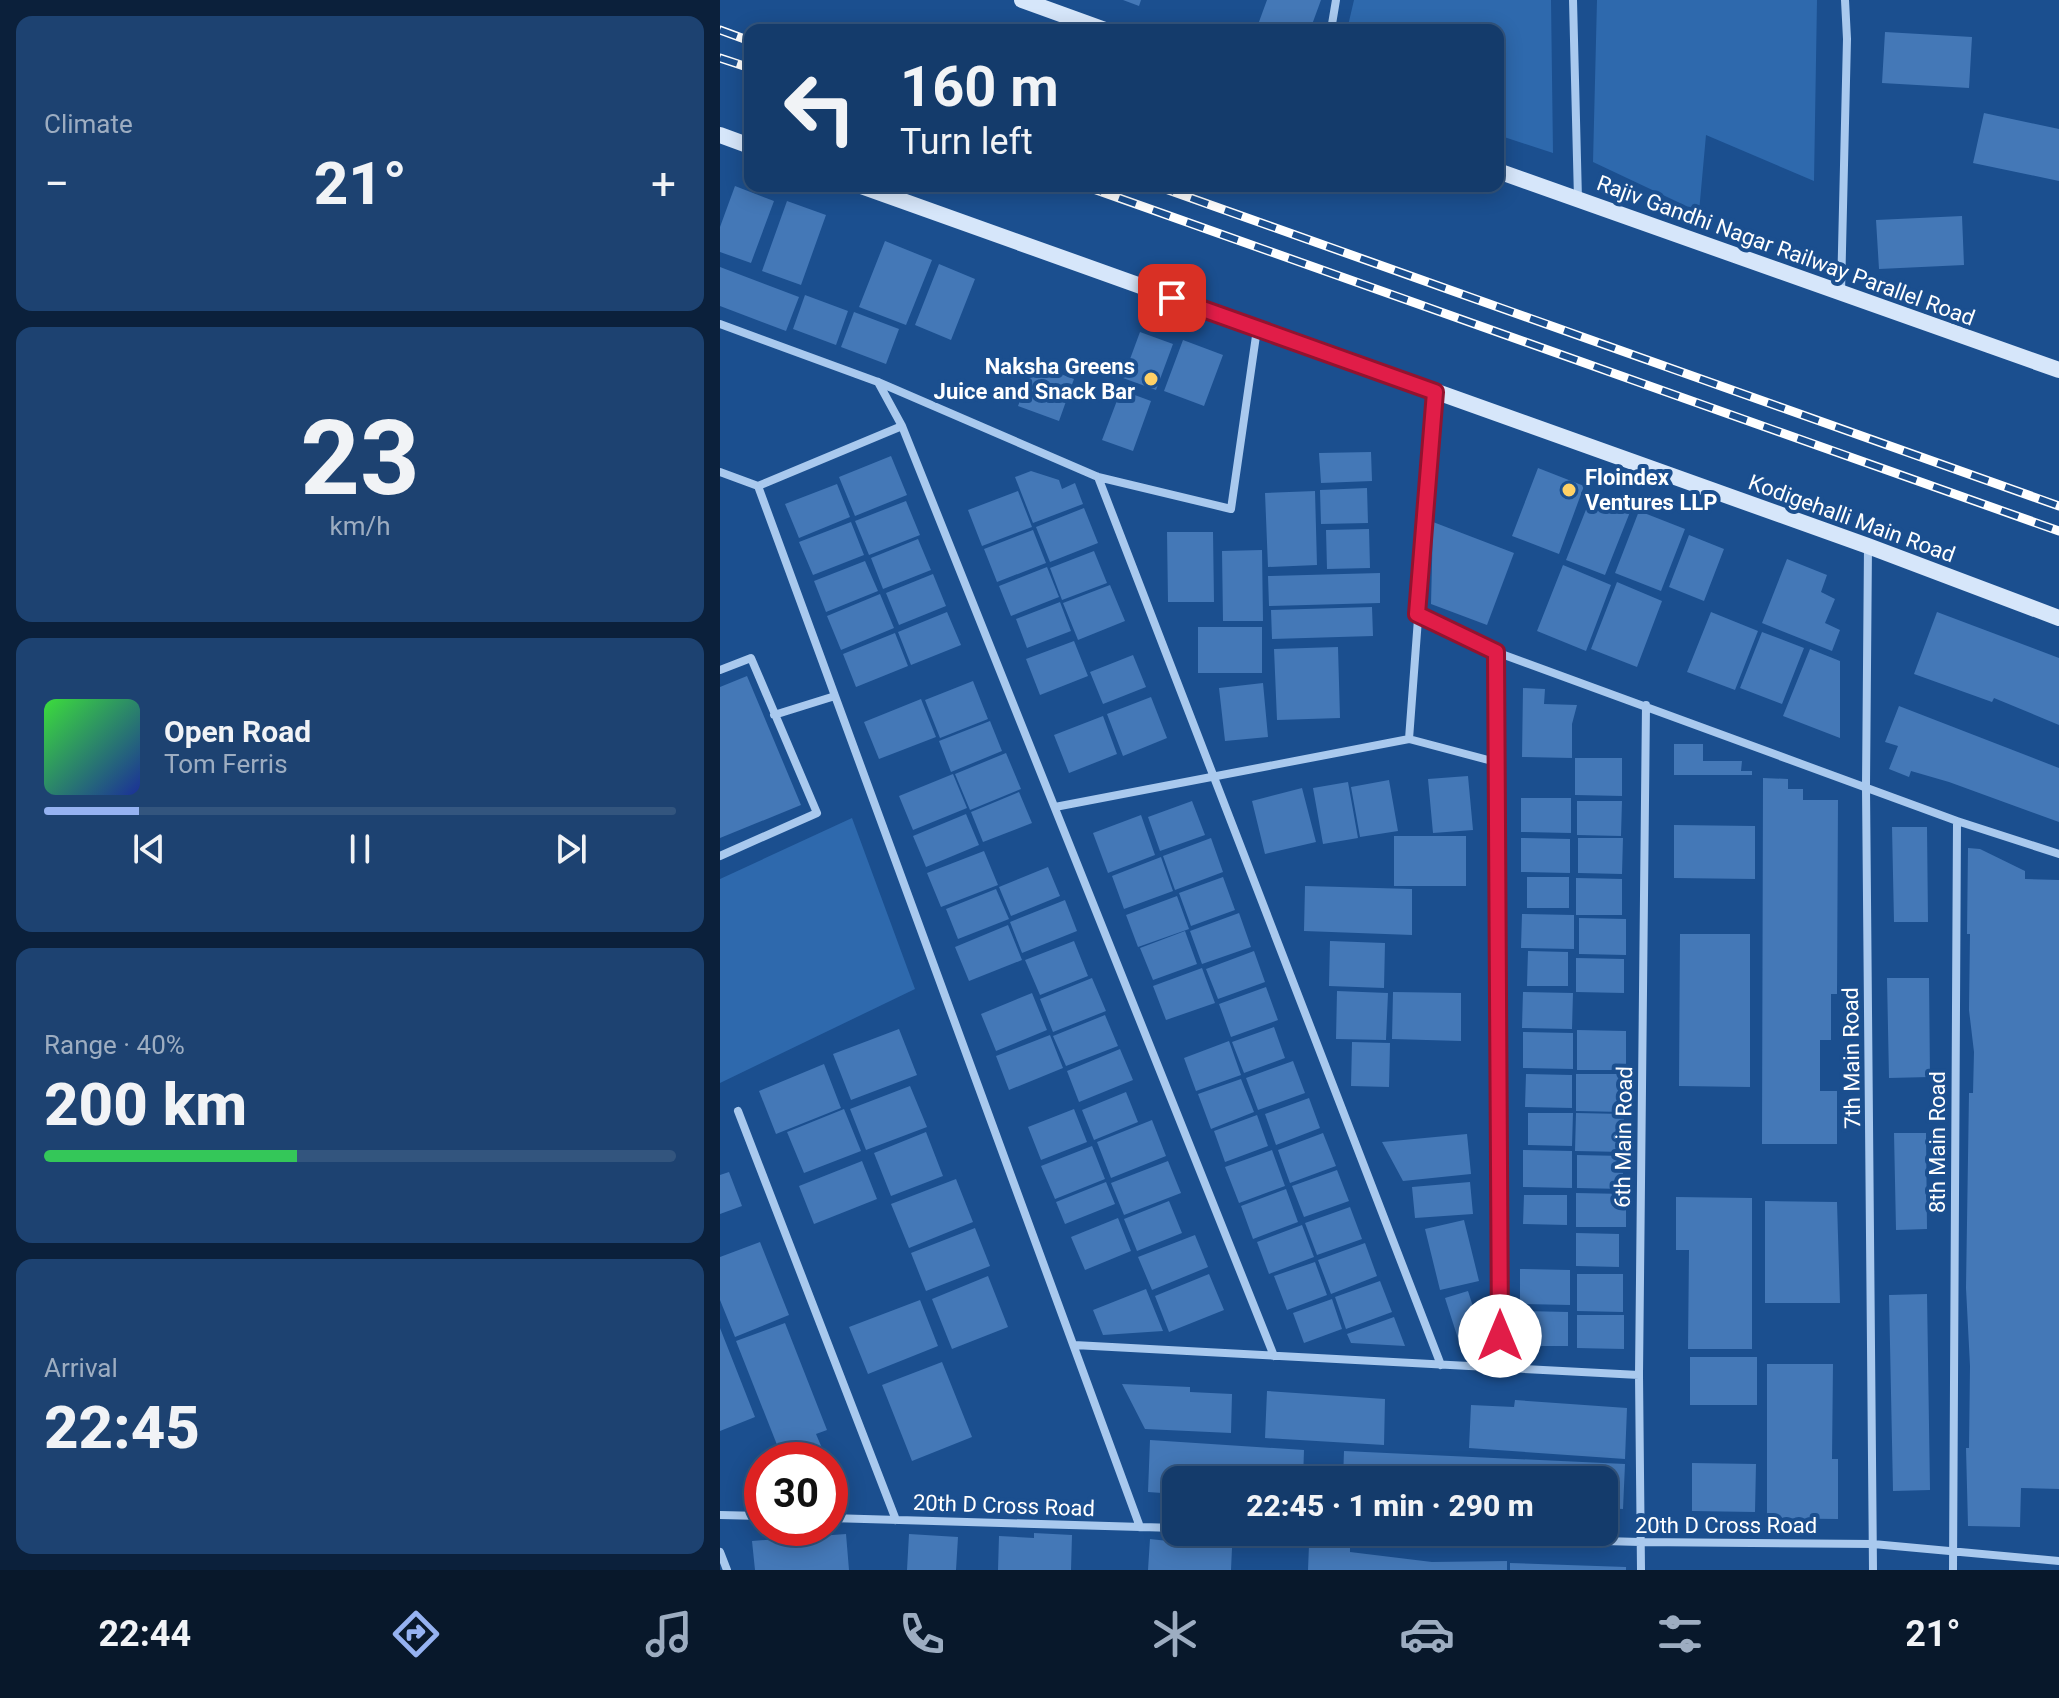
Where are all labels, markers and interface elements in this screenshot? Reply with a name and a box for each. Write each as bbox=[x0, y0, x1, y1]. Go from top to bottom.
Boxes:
text: 160 m bbox=[900, 54, 1059, 120]
icon: left bbox=[768, 56, 872, 160]
text: Climate bbox=[44, 109, 133, 139]
text: Turn left bbox=[900, 121, 1033, 163]
text: 21° bbox=[314, 148, 407, 219]
text: − bbox=[44, 158, 69, 210]
text: + bbox=[651, 158, 676, 210]
street label: Rajiv Gandhi Nagar Railway Parallel Road bbox=[1593, 170, 1978, 331]
pin bbox=[1138, 264, 1206, 332]
icon: arrive bbox=[1150, 276, 1194, 320]
place label: Naksha Greens Juice and Snack Bar bbox=[934, 354, 1135, 404]
marker: Naksha Greens Juice and Snack Bar bbox=[1142, 370, 1160, 388]
text: 23 bbox=[300, 398, 420, 519]
place label: Floindex Ventures LLP bbox=[1585, 465, 1717, 515]
street label: Kodigehalli Main Road bbox=[1745, 469, 1959, 568]
marker: Floindex Ventures LLP bbox=[1560, 481, 1578, 499]
text: km/h bbox=[329, 511, 391, 541]
text: Open Road bbox=[164, 714, 311, 749]
text: Tom Ferris bbox=[164, 749, 288, 779]
icon: previous bbox=[127, 827, 171, 871]
icon: pause bbox=[338, 827, 382, 871]
icon: next bbox=[549, 827, 593, 871]
street label: 7th Main Road bbox=[1838, 987, 1865, 1129]
text: Range · 40% bbox=[44, 1030, 185, 1060]
street label: 6th Main Road bbox=[1610, 1066, 1637, 1208]
text: 200 km bbox=[44, 1069, 247, 1140]
street label: 8th Main Road bbox=[1925, 1071, 1950, 1213]
position arrow bbox=[1458, 1294, 1542, 1378]
text: Arrival bbox=[44, 1353, 118, 1383]
text: 22:45 bbox=[44, 1392, 200, 1463]
speed limit sign: 30 bbox=[744, 1442, 848, 1546]
text: 22:45 · 1 min · 290 m bbox=[1246, 1488, 1534, 1523]
street label: 20th D Cross Road bbox=[913, 1490, 1095, 1521]
street label: 20th D Cross Road bbox=[1635, 1513, 1817, 1538]
icon: directions bbox=[388, 1606, 444, 1662]
icon: music bbox=[641, 1606, 697, 1662]
icon: phone bbox=[894, 1606, 950, 1662]
icon: climate bbox=[1147, 1606, 1203, 1662]
icon: car bbox=[1399, 1606, 1455, 1662]
icon: filters bbox=[1652, 1606, 1708, 1662]
text: 22:44 bbox=[98, 1613, 191, 1655]
text: 21° bbox=[1905, 1613, 1961, 1655]

